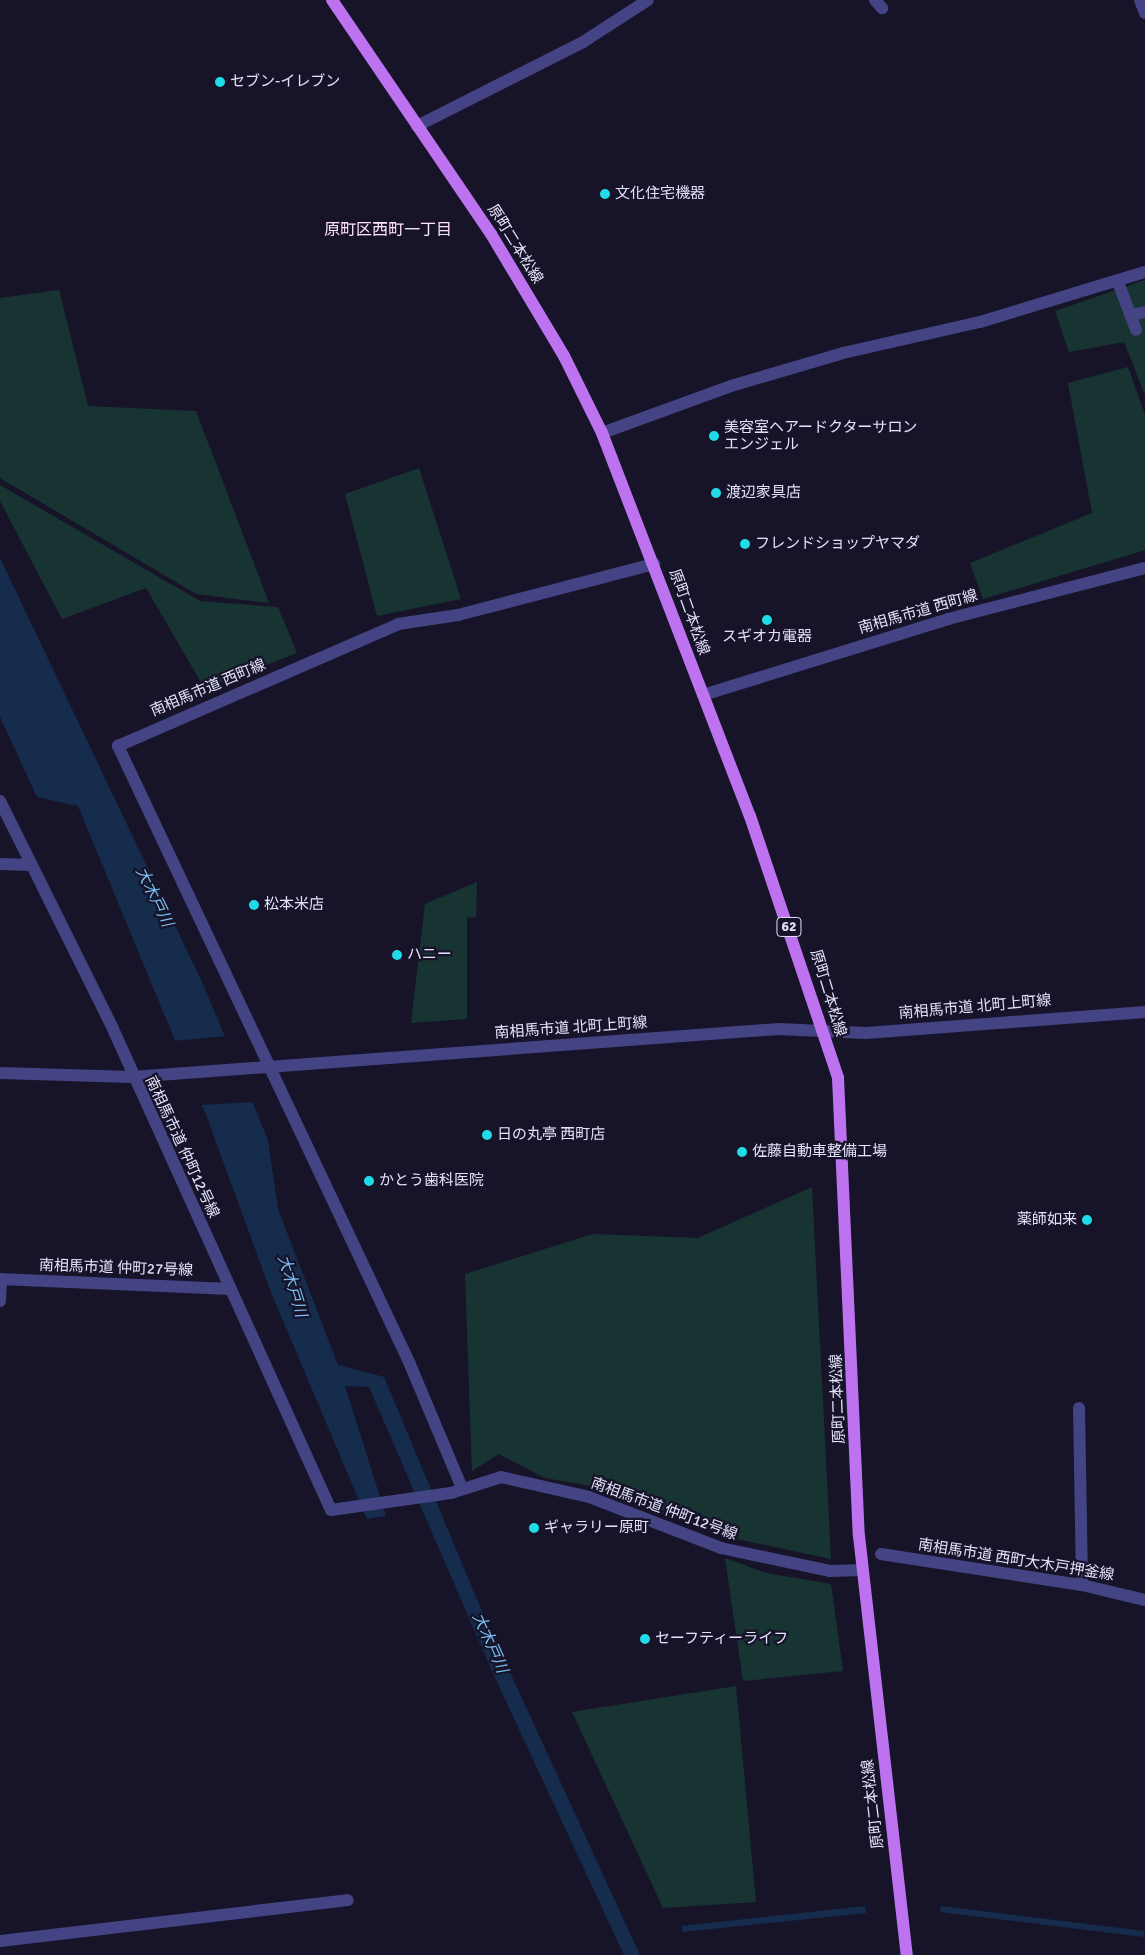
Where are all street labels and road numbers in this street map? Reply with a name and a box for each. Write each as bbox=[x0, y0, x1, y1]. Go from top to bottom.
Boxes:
street label: 原町二本松線 bbox=[484, 201, 546, 287]
street label: 原町二本松線 bbox=[665, 567, 713, 657]
street label: 南相馬市道 西町線 bbox=[856, 586, 980, 638]
street label: 南相馬市道 西町線 bbox=[148, 656, 268, 720]
road number: 62 bbox=[775, 916, 803, 939]
street label: 原町二本松線 bbox=[806, 947, 850, 1039]
street label: 南相馬市道 北町上町線 bbox=[898, 991, 1052, 1023]
street label: 南相馬市道 北町上町線 bbox=[494, 1014, 648, 1042]
street label: 南相馬市道 仲町12号線 bbox=[141, 1073, 223, 1221]
street label: 南相馬市道 仲町27号線 bbox=[38, 1256, 194, 1280]
street label: 原町二本松線 bbox=[827, 1354, 849, 1444]
street label: 南相馬市道 仲町12号線 bbox=[588, 1474, 740, 1544]
street label: 南相馬市道 西町大木戸押釜線 bbox=[917, 1536, 1115, 1584]
street label: 原町二本松線 bbox=[859, 1758, 887, 1850]

